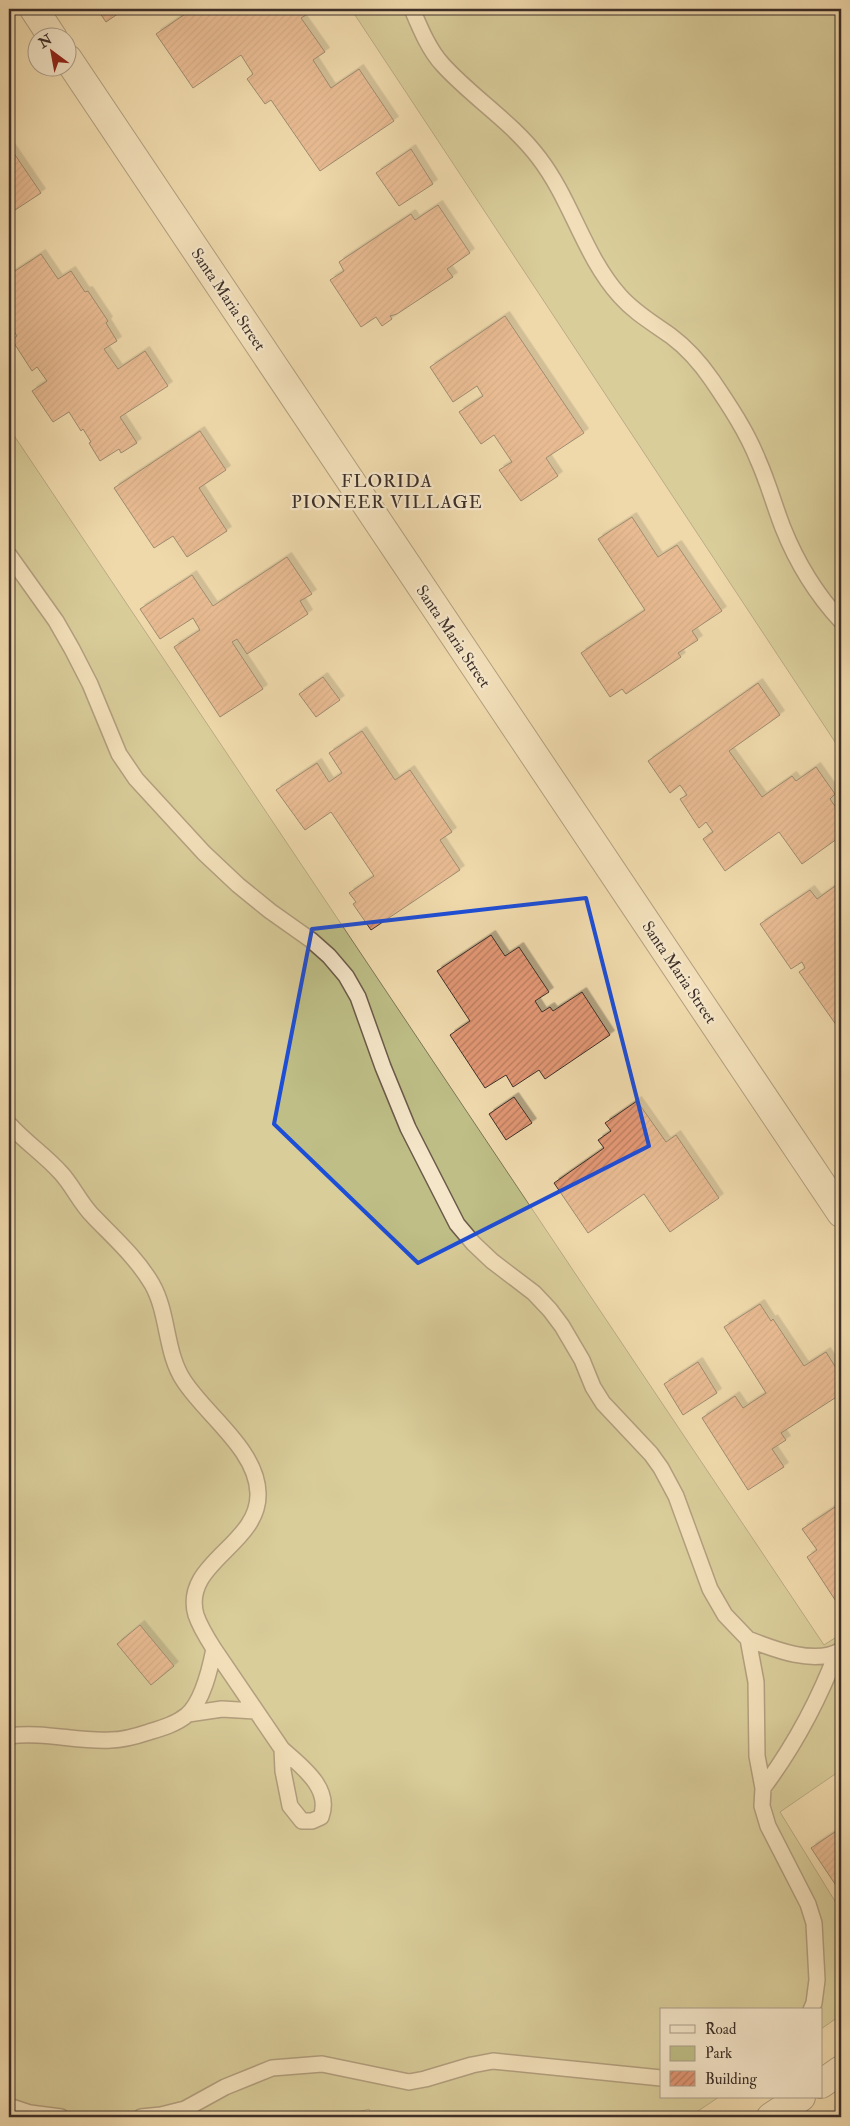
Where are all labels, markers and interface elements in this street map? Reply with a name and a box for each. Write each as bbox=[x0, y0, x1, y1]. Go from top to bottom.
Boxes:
north arrow bbox=[28, 28, 78, 78]
text: N bbox=[35, 31, 56, 52]
street label: Santa Maria Street bbox=[186, 244, 270, 355]
district label: FLORIDA PIONEER VILLAGE bbox=[291, 470, 483, 514]
street label: Santa Maria Street bbox=[411, 581, 495, 692]
street label: Santa Maria Street bbox=[637, 917, 721, 1028]
legend bbox=[660, 2008, 822, 2098]
text: Road bbox=[705, 2020, 737, 2039]
text: Park bbox=[705, 2044, 732, 2063]
text: Building bbox=[705, 2070, 757, 2089]

